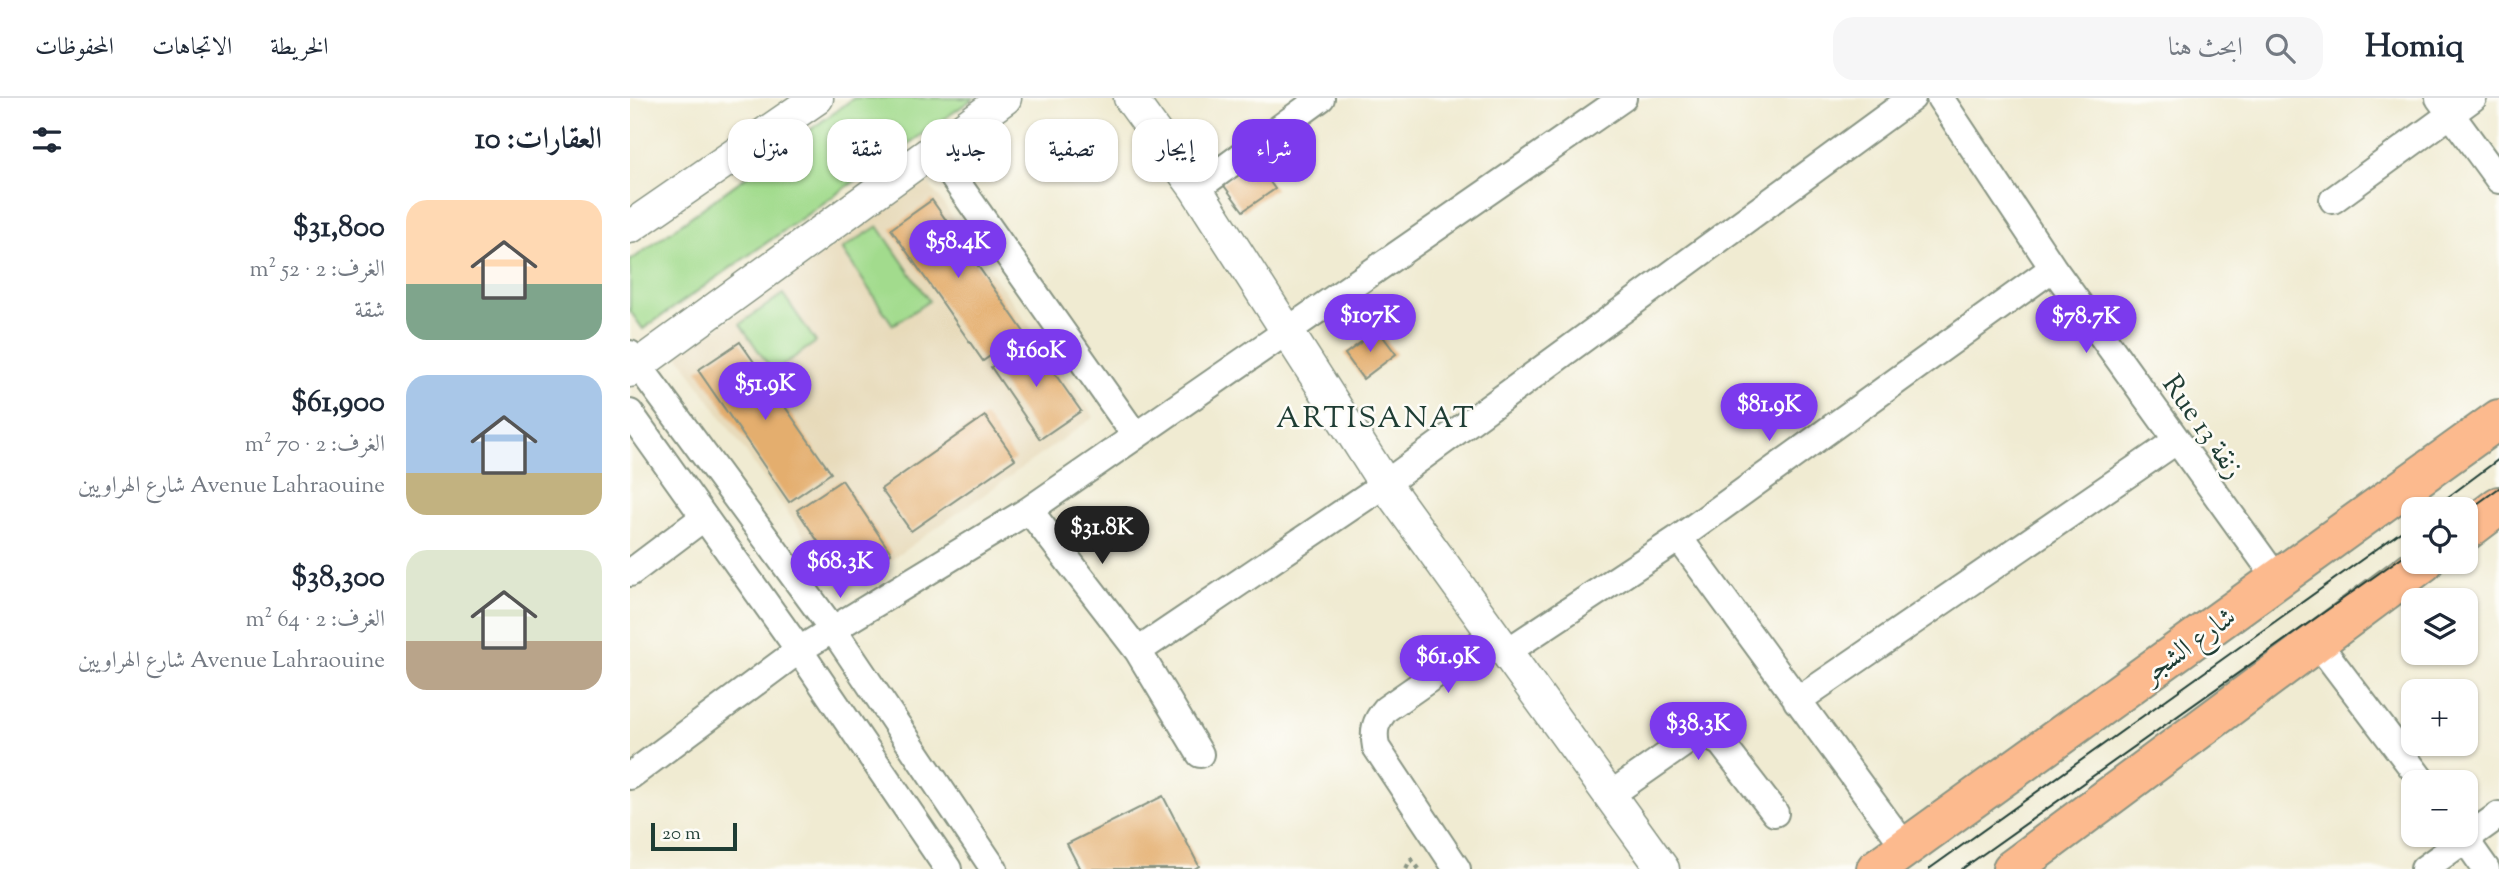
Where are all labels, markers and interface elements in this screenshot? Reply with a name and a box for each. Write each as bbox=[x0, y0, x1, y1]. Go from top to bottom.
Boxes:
search box bbox=[1833, 17, 2323, 80]
text: Homiq bbox=[2365, 24, 2464, 72]
icon: search bbox=[2261, 29, 2299, 67]
text: ابحث هنا bbox=[2168, 30, 2243, 67]
text: المحفوظات bbox=[35, 31, 114, 65]
text: الاتجاهات bbox=[152, 31, 232, 65]
text: الخريطة bbox=[270, 31, 329, 65]
text: العقارات: 10 bbox=[475, 119, 602, 162]
chip: منزل bbox=[728, 119, 813, 182]
chip: شقة bbox=[827, 119, 907, 182]
chip: جديد bbox=[921, 119, 1011, 182]
chip: تصفية bbox=[1025, 119, 1118, 182]
chip: إيجار bbox=[1132, 119, 1218, 182]
chip: شراء bbox=[1232, 119, 1316, 182]
icon: filters bbox=[28, 121, 66, 159]
text: $31,800 bbox=[292, 207, 385, 250]
pin: $58.4K bbox=[901, 220, 1015, 280]
text: $58.4K bbox=[925, 226, 991, 259]
icon: home bbox=[462, 228, 546, 312]
text: الغرف: 2 · 52 m² bbox=[249, 254, 385, 287]
pin: $107K bbox=[1321, 294, 1419, 354]
text: شقة bbox=[355, 295, 385, 328]
pin: $78.7K bbox=[2029, 296, 2143, 355]
text: $107K bbox=[1340, 300, 1400, 333]
text: $78.7K bbox=[2051, 301, 2121, 334]
pin: $160K bbox=[987, 330, 1085, 389]
text: $160K bbox=[1006, 335, 1066, 368]
pin: $51.9K bbox=[708, 362, 822, 422]
text: $51.9K bbox=[734, 368, 796, 401]
street label: Rue 13 زنقة bbox=[2151, 368, 2252, 488]
text: $61,900 bbox=[291, 382, 385, 425]
pin: $81.9K bbox=[1712, 384, 1826, 443]
text: $81.9K bbox=[1737, 389, 1801, 422]
district label: ARTISANAT bbox=[1276, 398, 1476, 441]
icon: home bbox=[462, 403, 546, 487]
text: الغرف: 2 · 70 m² bbox=[245, 429, 385, 462]
text: Avenue Lahraouine شارع الهراويين bbox=[78, 470, 385, 503]
map controls bbox=[2401, 497, 2478, 847]
button: locate bbox=[2401, 497, 2478, 574]
pin: $31.8K bbox=[1045, 506, 1159, 566]
text: $31.8K bbox=[1070, 512, 1134, 545]
pin: $68.3K bbox=[783, 540, 897, 600]
text: $68.3K bbox=[807, 546, 873, 579]
text: $38,300 bbox=[291, 557, 385, 600]
icon: home bbox=[462, 578, 546, 662]
button: layers bbox=[2401, 588, 2478, 665]
street label: شارع الشجر bbox=[2132, 598, 2246, 697]
text: الغرف: 2 · 64 m² bbox=[246, 604, 385, 637]
pin: $61.9K bbox=[1391, 636, 1505, 695]
text: $61.9K bbox=[1416, 641, 1480, 674]
text: Avenue Lahraouine شارع الهراويين bbox=[78, 645, 385, 678]
button: + bbox=[2401, 679, 2478, 756]
pin: $38.3K bbox=[1641, 702, 1755, 762]
text: $38.3K bbox=[1666, 708, 1730, 741]
button: − bbox=[2401, 770, 2478, 847]
scale bar bbox=[651, 820, 737, 852]
text: 20 m bbox=[662, 821, 701, 848]

